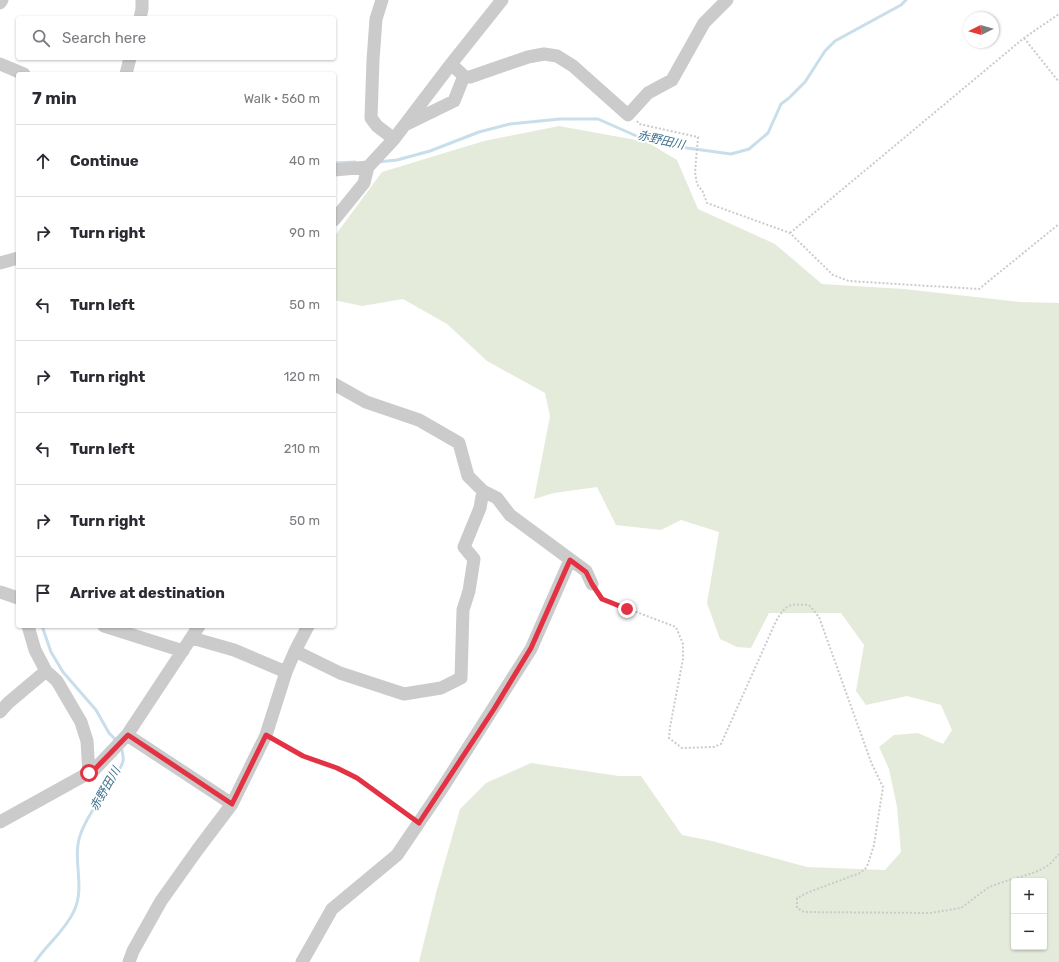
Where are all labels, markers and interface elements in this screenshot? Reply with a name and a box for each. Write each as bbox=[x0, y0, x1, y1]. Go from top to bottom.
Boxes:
north arrow bbox=[963, 12, 999, 48]
search box bbox=[16, 16, 336, 60]
icon: search bbox=[30, 27, 52, 49]
text: Search here bbox=[62, 29, 146, 47]
text: 7 min bbox=[32, 88, 77, 108]
text: Walk · 560 m bbox=[244, 91, 320, 106]
water label: 赤野田川 bbox=[636, 128, 688, 153]
icon: ahead bbox=[32, 150, 54, 172]
text: Continue bbox=[70, 152, 139, 170]
text: 40 m bbox=[289, 153, 320, 168]
icon: right bbox=[32, 222, 54, 244]
text: Turn right bbox=[70, 224, 145, 242]
text: 90 m bbox=[289, 225, 320, 240]
icon: left bbox=[32, 294, 54, 316]
text: Turn left bbox=[70, 296, 135, 314]
text: 50 m bbox=[289, 297, 320, 312]
icon: right bbox=[32, 366, 54, 388]
text: Turn right bbox=[70, 368, 145, 386]
text: 120 m bbox=[284, 369, 320, 384]
icon: left bbox=[32, 438, 54, 460]
text: Turn left bbox=[70, 440, 135, 458]
text: 210 m bbox=[284, 441, 320, 456]
icon: right bbox=[32, 510, 54, 532]
text: Turn right bbox=[70, 512, 145, 530]
text: 50 m bbox=[289, 513, 320, 528]
icon: arrive bbox=[32, 582, 54, 604]
text: Arrive at destination bbox=[70, 584, 225, 602]
route end bbox=[618, 600, 636, 618]
water label: 赤野田川 bbox=[87, 763, 124, 813]
route start bbox=[80, 764, 98, 782]
map controls bbox=[1011, 878, 1047, 950]
button: + bbox=[1011, 878, 1047, 914]
button: − bbox=[1011, 914, 1047, 950]

